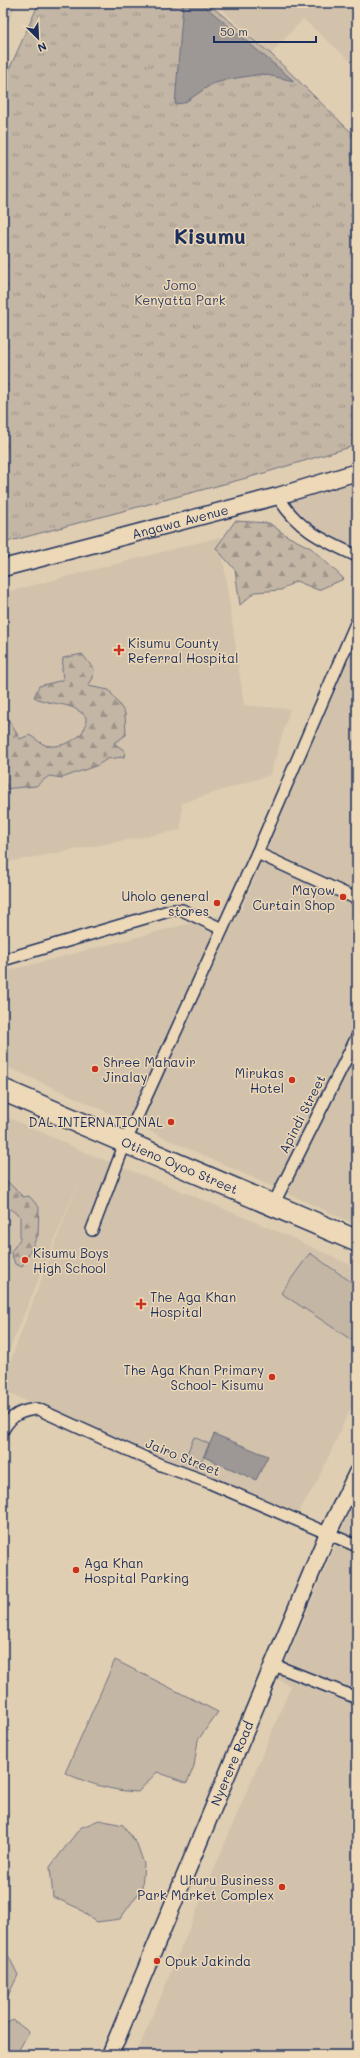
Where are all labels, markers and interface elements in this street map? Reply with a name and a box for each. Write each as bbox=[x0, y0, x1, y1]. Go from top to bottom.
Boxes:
north arrow bbox=[18, 18, 58, 58]
scale bar bbox=[214, 18, 316, 44]
text: 50 m bbox=[220, 23, 248, 39]
text: N bbox=[35, 39, 49, 56]
district label: Kisumu bbox=[174, 222, 246, 249]
park label: Jomo Kenyatta Park bbox=[134, 276, 226, 308]
street label: Angawa Avenue bbox=[130, 500, 230, 542]
place label: Kisumu County Referral Hospital bbox=[128, 634, 238, 666]
marker: Kisumu County Referral Hospital bbox=[113, 644, 125, 656]
place label: Mayow Curtain Shop bbox=[253, 881, 335, 913]
place label: Uholo general stores bbox=[121, 887, 209, 919]
marker: Mayow Curtain Shop bbox=[338, 892, 348, 902]
marker: Uholo general stores bbox=[212, 898, 222, 908]
place label: Shree Mahavir Jinalay bbox=[103, 1053, 196, 1085]
marker: Shree Mahavir Jinalay bbox=[90, 1064, 100, 1074]
place label: Mirukas Hotel bbox=[235, 1064, 284, 1096]
street label: Apindi Street bbox=[274, 1071, 329, 1156]
marker: Mirukas Hotel bbox=[287, 1075, 297, 1085]
place label: DAL INTERNATIONAL bbox=[29, 1113, 163, 1130]
marker: DAL INTERNATIONAL bbox=[166, 1117, 176, 1127]
street label: Otieno Oyoo Street bbox=[119, 1132, 241, 1197]
place label: Kisumu Boys High School bbox=[33, 1244, 109, 1276]
marker: Kisumu Boys High School bbox=[20, 1255, 30, 1265]
place label: The Aga Khan Hospital bbox=[150, 1288, 236, 1320]
marker: The Aga Khan Hospital bbox=[135, 1298, 147, 1310]
place label: The Aga Khan Primary School- Kisumu bbox=[124, 1361, 264, 1393]
marker: The Aga Khan Primary School- Kisumu bbox=[267, 1372, 277, 1382]
street label: Jairo Street bbox=[143, 1434, 223, 1479]
place label: Aga Khan Hospital Parking bbox=[84, 1554, 189, 1586]
marker: Aga Khan Hospital Parking bbox=[71, 1565, 81, 1575]
street label: Nyerere Road bbox=[206, 1718, 257, 1808]
place label: Uhuru Business Park Market Complex bbox=[137, 1871, 274, 1903]
marker: Uhuru Business Park Market Complex bbox=[277, 1882, 287, 1892]
place label: Opuk Jakinda bbox=[165, 1952, 251, 1969]
marker: Opuk Jakinda bbox=[152, 1956, 162, 1966]

